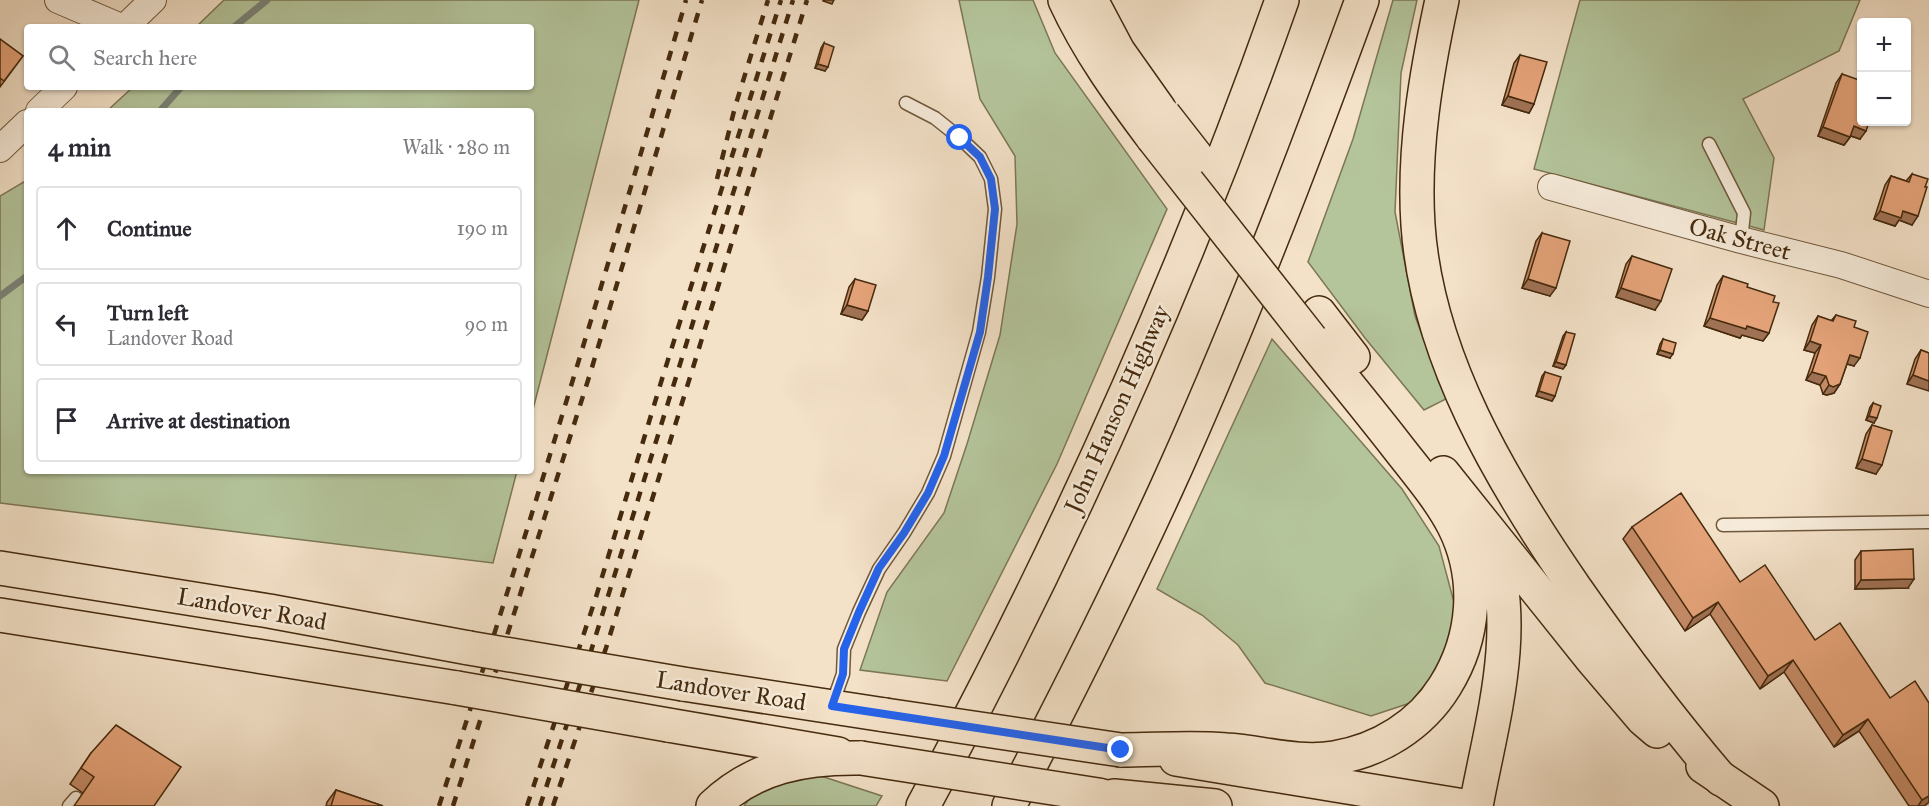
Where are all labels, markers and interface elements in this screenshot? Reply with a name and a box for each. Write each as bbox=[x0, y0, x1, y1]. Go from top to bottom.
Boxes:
map controls bbox=[1857, 18, 1911, 126]
button: + bbox=[1857, 18, 1911, 72]
search box bbox=[24, 24, 534, 90]
icon: search bbox=[45, 41, 78, 74]
text: Search here bbox=[93, 44, 197, 71]
button: − bbox=[1857, 72, 1911, 126]
route start bbox=[946, 124, 972, 150]
text: 4 min bbox=[48, 131, 111, 163]
text: Walk · 280 m bbox=[403, 135, 510, 159]
street label: Oak Street bbox=[1686, 211, 1795, 267]
icon: ahead bbox=[50, 212, 83, 245]
text: Continue bbox=[107, 215, 192, 242]
text: 190 m bbox=[457, 216, 508, 240]
text: Turn left bbox=[107, 299, 189, 326]
street label: John Hanson Highway bbox=[1056, 300, 1177, 520]
icon: left bbox=[50, 308, 83, 341]
text: 90 m bbox=[465, 312, 508, 336]
text: Landover Road bbox=[107, 326, 233, 350]
icon: arrive bbox=[50, 404, 83, 437]
text: Arrive at destination bbox=[107, 407, 290, 434]
street label: Landover Road bbox=[175, 581, 329, 637]
street label: Landover Road bbox=[654, 664, 808, 718]
route end bbox=[1107, 736, 1133, 762]

